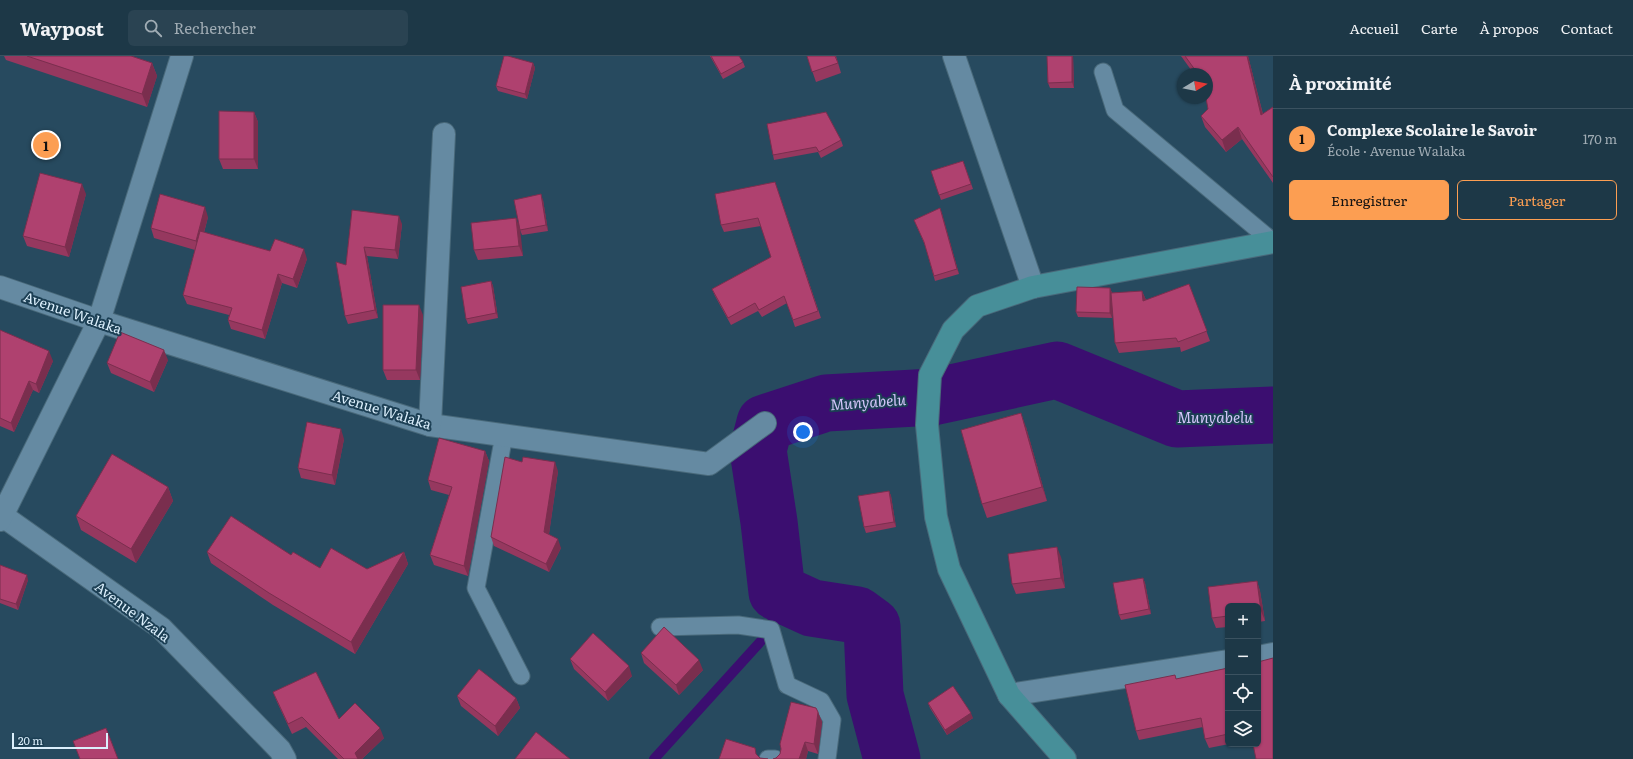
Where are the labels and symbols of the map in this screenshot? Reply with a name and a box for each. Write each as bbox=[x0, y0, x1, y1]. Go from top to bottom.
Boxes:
north arrow bbox=[1177, 68, 1213, 104]
pin: 1 bbox=[33, 130, 59, 160]
street label: Avenue Walaka bbox=[21, 286, 125, 338]
street label: Avenue Walaka bbox=[330, 384, 435, 434]
water label: Munyabelu bbox=[829, 387, 907, 415]
water label: Munyabelu bbox=[1177, 405, 1253, 428]
your location bbox=[793, 422, 813, 442]
street label: Avenue Nzala bbox=[91, 576, 175, 646]
scale bar bbox=[12, 731, 108, 750]

